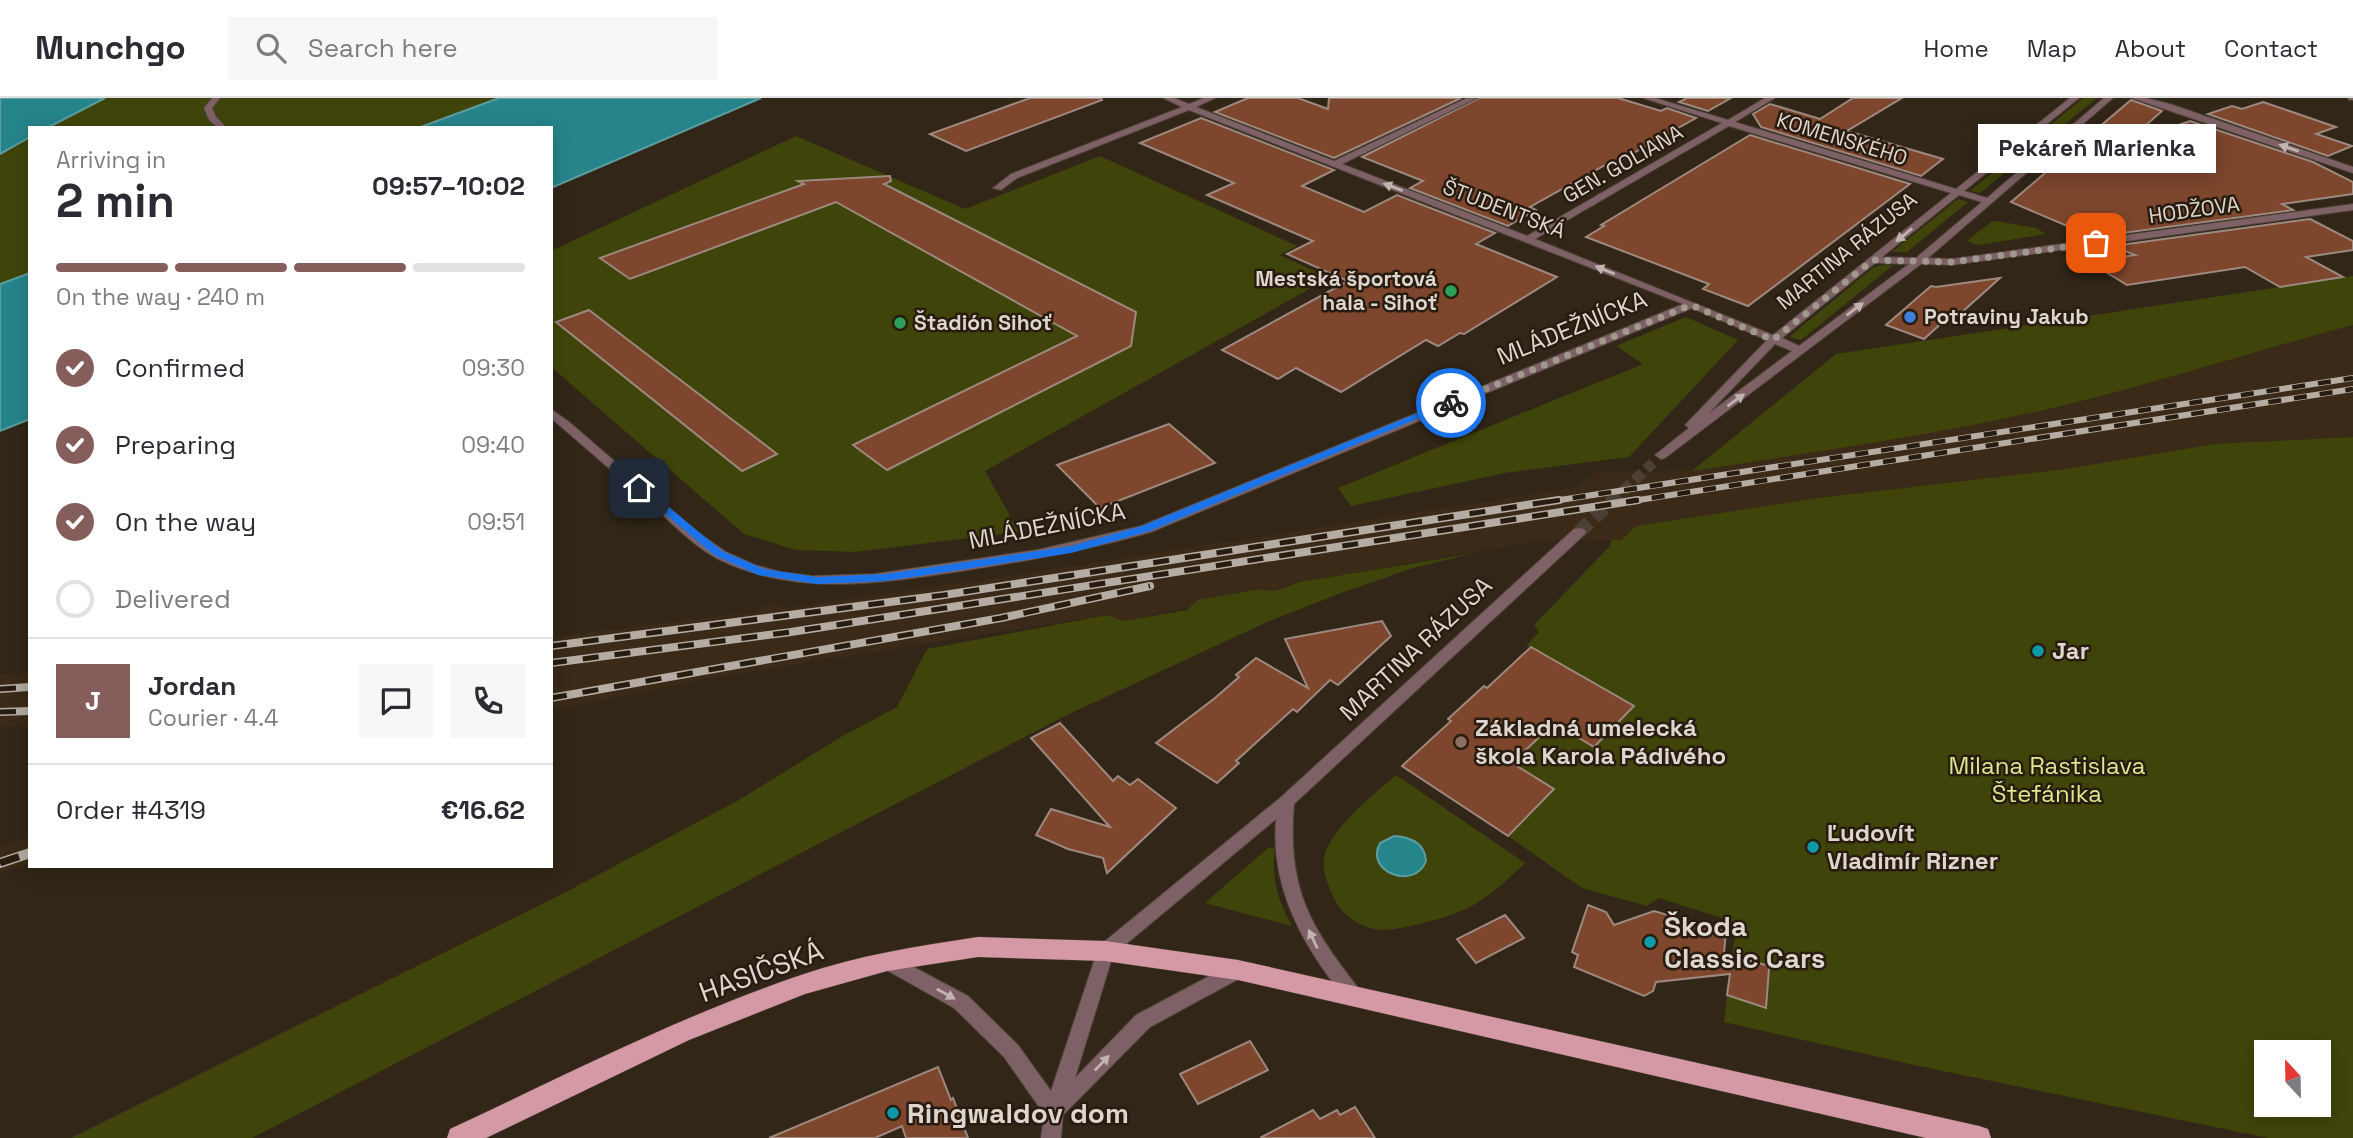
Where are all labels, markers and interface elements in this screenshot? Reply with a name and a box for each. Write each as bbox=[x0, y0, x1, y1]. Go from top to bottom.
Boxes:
search box bbox=[228, 17, 718, 80]
text: Munchgo bbox=[35, 27, 186, 69]
icon: search bbox=[252, 29, 290, 67]
text: Search here bbox=[308, 31, 458, 65]
text: Home bbox=[1923, 33, 1989, 64]
text: Map bbox=[2027, 33, 2077, 64]
text: About bbox=[2115, 33, 2186, 64]
text: Contact bbox=[2224, 33, 2318, 64]
street label: KOMENSKÉHO bbox=[1773, 106, 1911, 171]
street label: GEN. GOLIANA bbox=[1558, 118, 1688, 209]
callout: Pekáreň Marienka bbox=[1977, 124, 2215, 173]
text: Pekáreň Marienka bbox=[1998, 133, 2196, 163]
one-way arrow bbox=[2278, 142, 2299, 153]
text: Arriving in bbox=[56, 145, 166, 175]
text: 09:57–10:02 bbox=[372, 169, 525, 203]
text: 2 min bbox=[56, 172, 175, 230]
street label: ŠTUDENTSKÁ bbox=[1439, 173, 1569, 244]
one-way arrow bbox=[1383, 181, 1404, 192]
street label: MARTINA RÁZUSA bbox=[1771, 186, 1922, 315]
street label: HODŽOVA bbox=[2147, 190, 2241, 229]
pin bbox=[2066, 213, 2126, 273]
icon: bag bbox=[2077, 224, 2115, 262]
one-way arrow bbox=[1895, 227, 1913, 242]
one-way arrow bbox=[1594, 264, 1615, 275]
place label: Mestská športová hala - Sihoť bbox=[1255, 265, 1437, 316]
text: On the way · 240 m bbox=[56, 282, 265, 312]
marker: Mestská športová hala - Sihoť bbox=[1443, 283, 1459, 299]
street label: MLÁDEŽNÍCKA bbox=[1492, 283, 1651, 372]
one-way arrow bbox=[1846, 302, 1864, 316]
place label: Potraviny Jakub bbox=[1924, 303, 2089, 330]
place label: Štadión Sihoť bbox=[914, 309, 1052, 336]
marker: Potraviny Jakub bbox=[1902, 309, 1918, 325]
marker: Štadión Sihoť bbox=[892, 315, 908, 331]
icon: check bbox=[56, 349, 94, 387]
text: Confirmed bbox=[115, 351, 245, 385]
text: 09:30 bbox=[462, 353, 525, 383]
courier bbox=[1416, 368, 1486, 438]
icon: bike bbox=[1432, 384, 1470, 422]
one-way arrow bbox=[1727, 393, 1745, 407]
icon: check bbox=[56, 426, 94, 464]
text: Preparing bbox=[115, 428, 236, 462]
text: 09:40 bbox=[461, 430, 525, 460]
pin bbox=[609, 458, 669, 518]
icon: home bbox=[620, 469, 658, 507]
street label: MLÁDEŽNÍCKA bbox=[966, 495, 1128, 556]
icon: check bbox=[56, 503, 94, 541]
text: On the way bbox=[115, 505, 256, 539]
text: 09:51 bbox=[467, 507, 525, 537]
street label: MARTINA RÁZUSA bbox=[1333, 570, 1498, 727]
text: Delivered bbox=[115, 582, 231, 616]
place label: Jar bbox=[2052, 635, 2089, 666]
marker: Jar bbox=[2030, 643, 2046, 659]
button: chat bbox=[359, 664, 433, 738]
button: phone bbox=[451, 664, 525, 738]
text: Jordan bbox=[148, 669, 236, 703]
text: J bbox=[85, 684, 101, 718]
text: Courier · 4.4 bbox=[148, 703, 278, 733]
place label: Základná umelecká škola Karola Pádivého bbox=[1475, 712, 1726, 771]
marker: Základná umelecká škola Karola Pádivého bbox=[1453, 734, 1469, 750]
park label: Milana Rastislava Štefánika bbox=[1948, 750, 2146, 809]
text: Order #4319 bbox=[56, 793, 206, 827]
text: €16.62 bbox=[441, 793, 525, 827]
place label: Ľudovít Vladimír Rizner bbox=[1827, 817, 1998, 876]
marker: Ľudovít Vladimír Rizner bbox=[1805, 839, 1821, 855]
place label: Škoda Classic Cars bbox=[1664, 908, 1826, 976]
one-way arrow bbox=[1307, 929, 1319, 949]
street label: HASIČSKÁ bbox=[694, 932, 828, 1010]
marker: Škoda Classic Cars bbox=[1642, 934, 1658, 950]
one-way arrow bbox=[937, 988, 956, 1000]
north arrow bbox=[2254, 1040, 2331, 1116]
map controls bbox=[2254, 1040, 2331, 1117]
one-way arrow bbox=[1094, 1055, 1110, 1071]
place label: Ringwaldov dom bbox=[907, 1095, 1129, 1131]
marker: Ringwaldov dom bbox=[885, 1105, 901, 1121]

